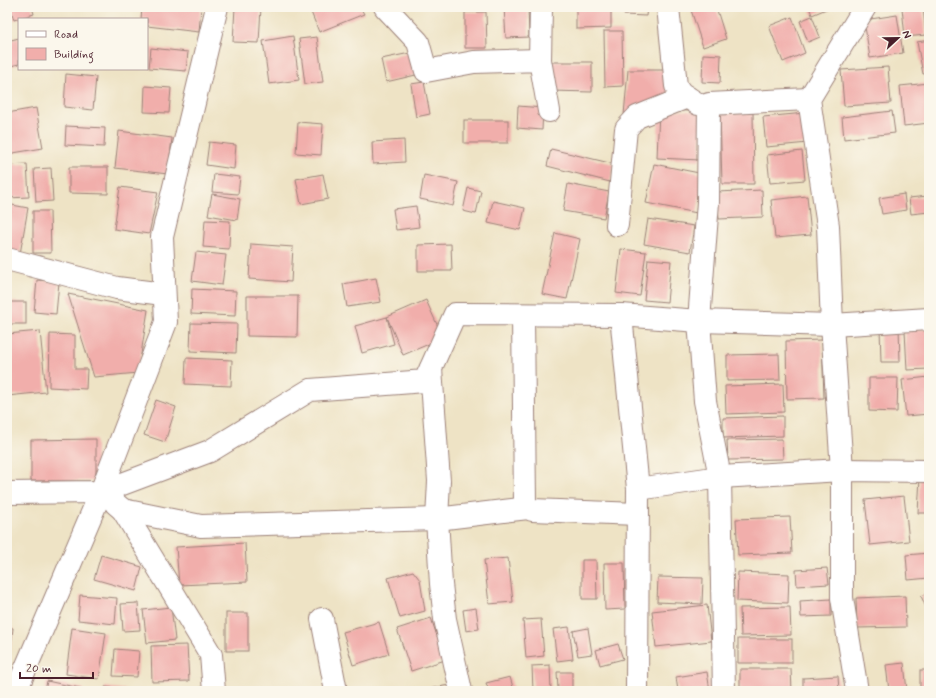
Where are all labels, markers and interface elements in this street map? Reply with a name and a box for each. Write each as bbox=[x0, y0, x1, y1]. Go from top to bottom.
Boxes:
legend bbox=[18, 18, 148, 70]
north arrow bbox=[878, 18, 918, 58]
text: Road bbox=[54, 27, 78, 43]
text: N bbox=[898, 29, 914, 41]
text: Building bbox=[54, 47, 94, 64]
scale bar bbox=[20, 654, 93, 680]
text: 20 m bbox=[26, 661, 52, 677]

